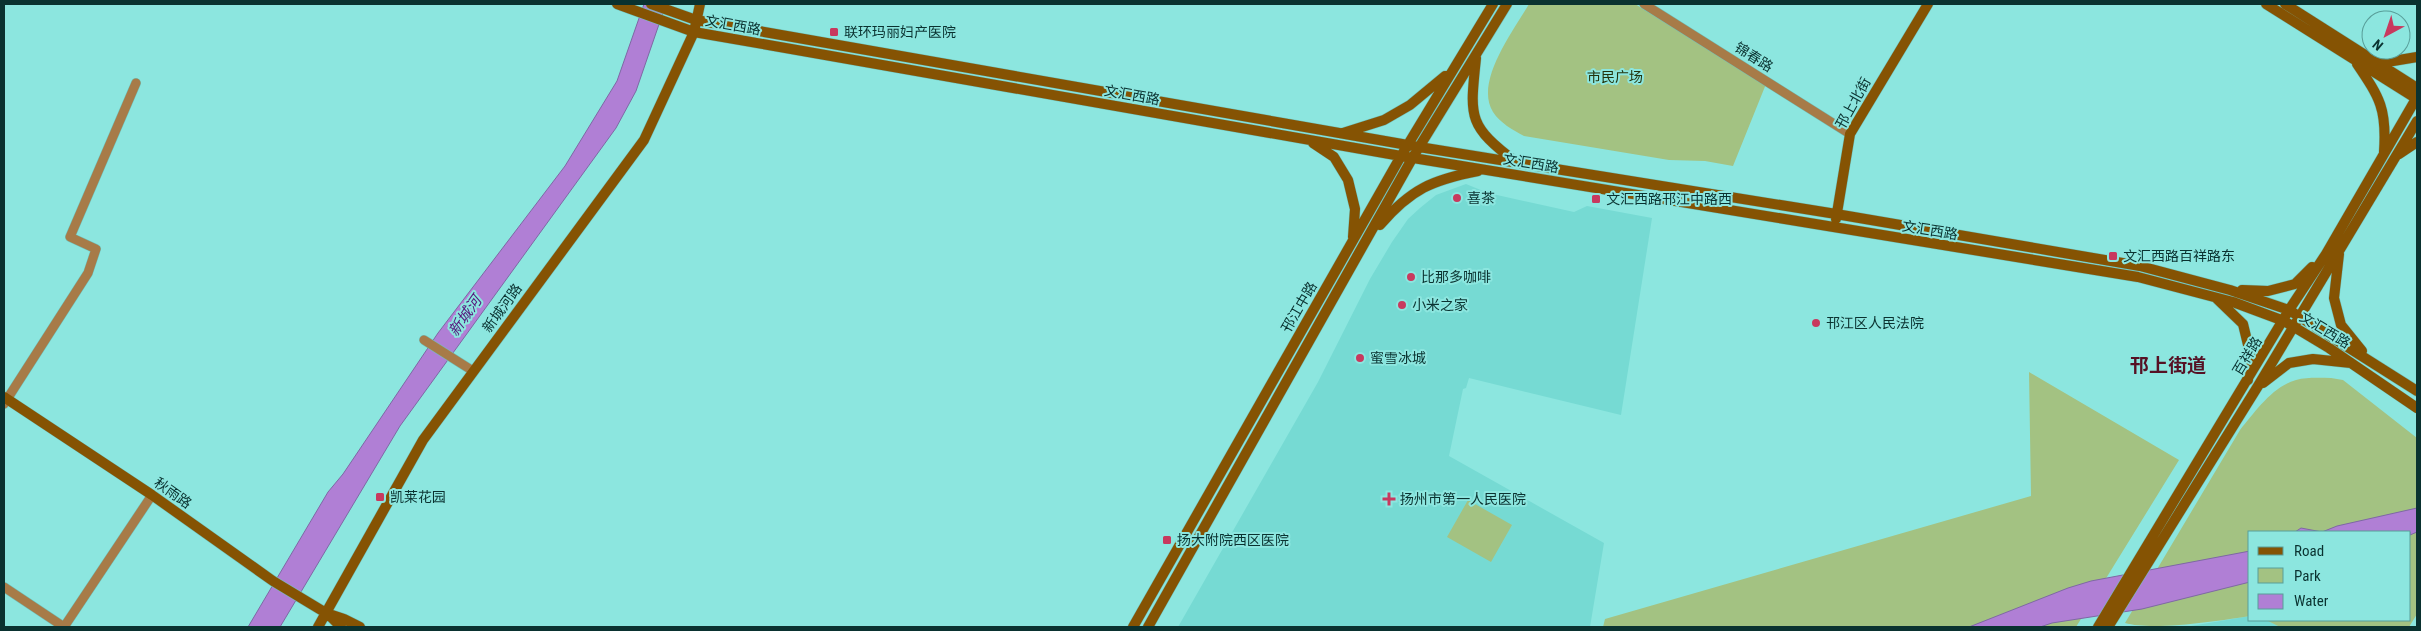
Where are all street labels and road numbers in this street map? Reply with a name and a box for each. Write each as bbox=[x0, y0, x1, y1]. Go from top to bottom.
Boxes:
street label: 文汇西路 bbox=[704, 12, 762, 38]
street label: 锦春路 bbox=[1732, 39, 1776, 75]
street label: 邗上北街 bbox=[1832, 75, 1874, 131]
street label: 文汇西路 bbox=[1103, 82, 1161, 108]
street label: 文汇西路 bbox=[1502, 151, 1560, 175]
street label: 文汇西路 bbox=[1901, 218, 1959, 242]
street label: 邗江中路 bbox=[1278, 279, 1320, 335]
street label: 新城河路 bbox=[479, 281, 525, 335]
street label: 文汇西路 bbox=[2297, 309, 2353, 351]
street label: 百祥路 bbox=[2229, 334, 2265, 378]
street label: 秋雨路 bbox=[151, 474, 195, 512]

